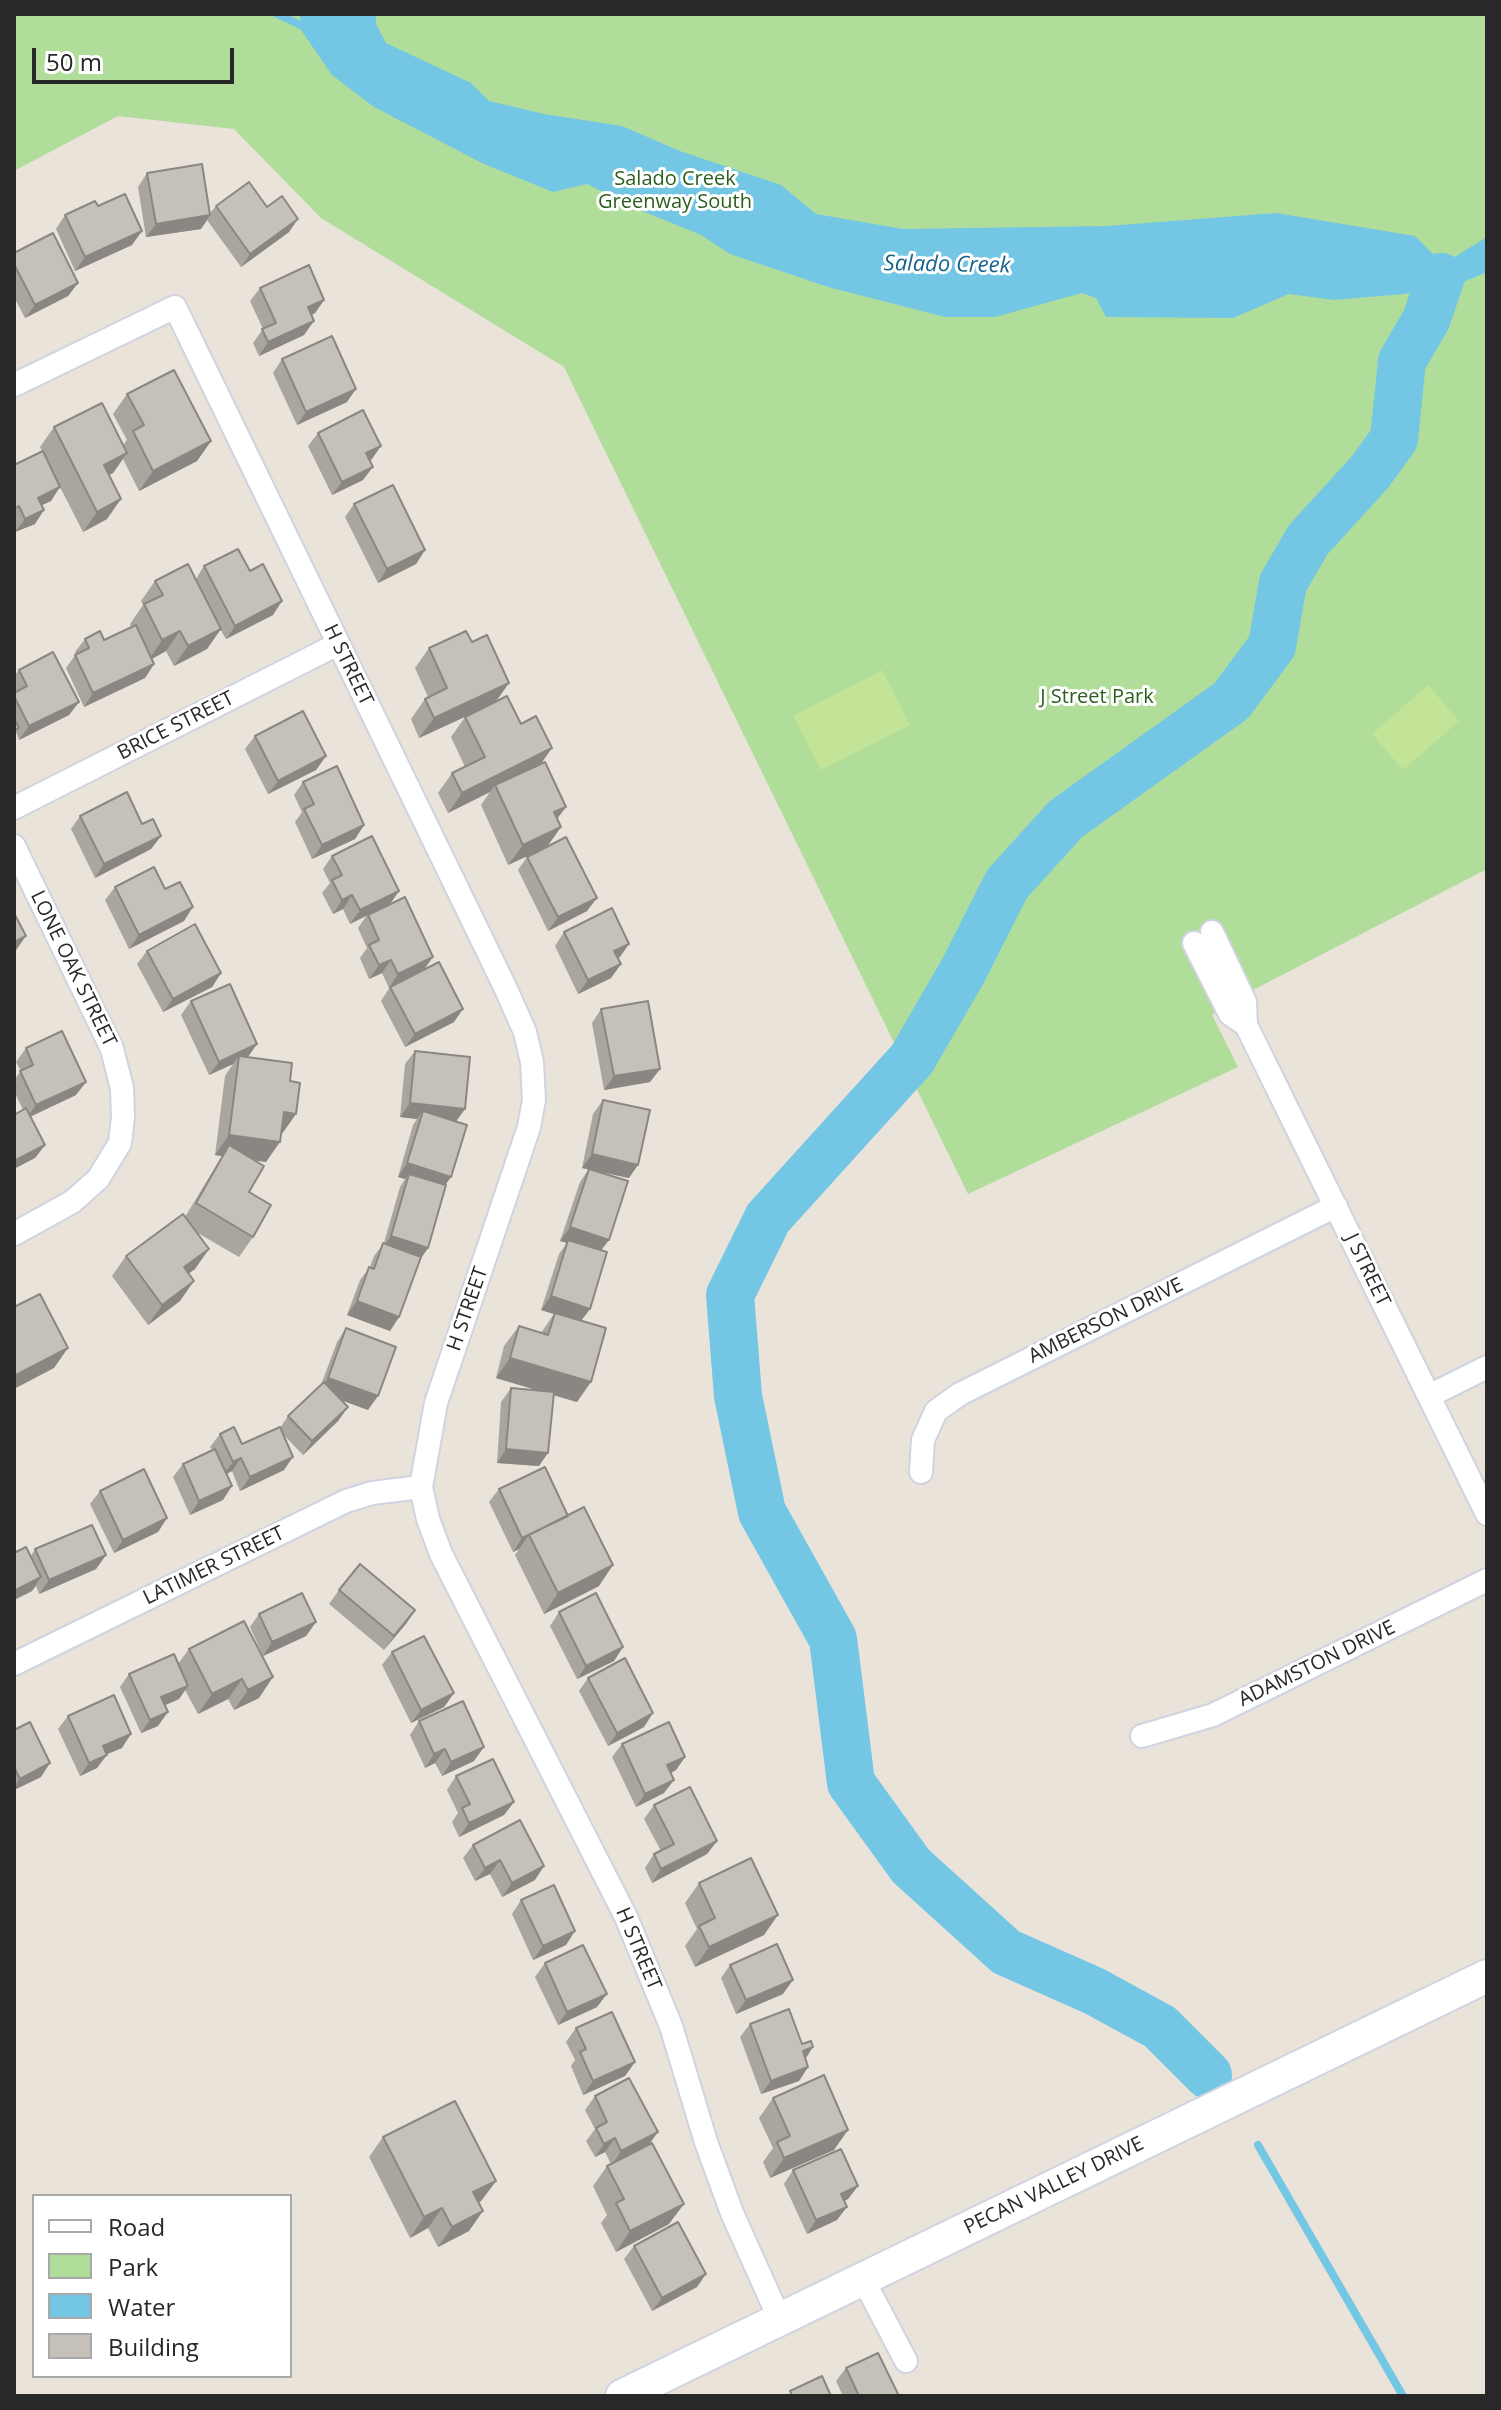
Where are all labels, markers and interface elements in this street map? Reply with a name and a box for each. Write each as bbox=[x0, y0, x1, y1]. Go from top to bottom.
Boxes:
scale bar bbox=[36, 32, 238, 82]
text: 50 m bbox=[46, 45, 102, 78]
park label: Salado Creek Greenway South bbox=[598, 167, 752, 214]
water label: Salado Creek bbox=[883, 251, 1011, 279]
street label: H STREET bbox=[318, 620, 378, 710]
park label: J Street Park bbox=[1040, 685, 1154, 709]
street label: BRICE STREET bbox=[114, 686, 238, 766]
street label: LONE OAK STREET bbox=[25, 887, 121, 1051]
street label: J STREET bbox=[1339, 1230, 1395, 1310]
street label: H STREET bbox=[442, 1264, 494, 1354]
street label: AMBERSON DRIVE bbox=[1025, 1273, 1187, 1369]
street label: LATIMER STREET bbox=[140, 1521, 288, 1611]
street label: ADAMSTON DRIVE bbox=[1235, 1616, 1399, 1712]
street label: H STREET bbox=[610, 1904, 666, 1994]
street label: PECAN VALLEY DRIVE bbox=[960, 2132, 1148, 2240]
legend bbox=[32, 2194, 292, 2378]
text: Road bbox=[108, 2210, 165, 2243]
text: Park bbox=[108, 2250, 158, 2283]
text: Water bbox=[108, 2290, 175, 2323]
text: Building bbox=[108, 2330, 199, 2363]

